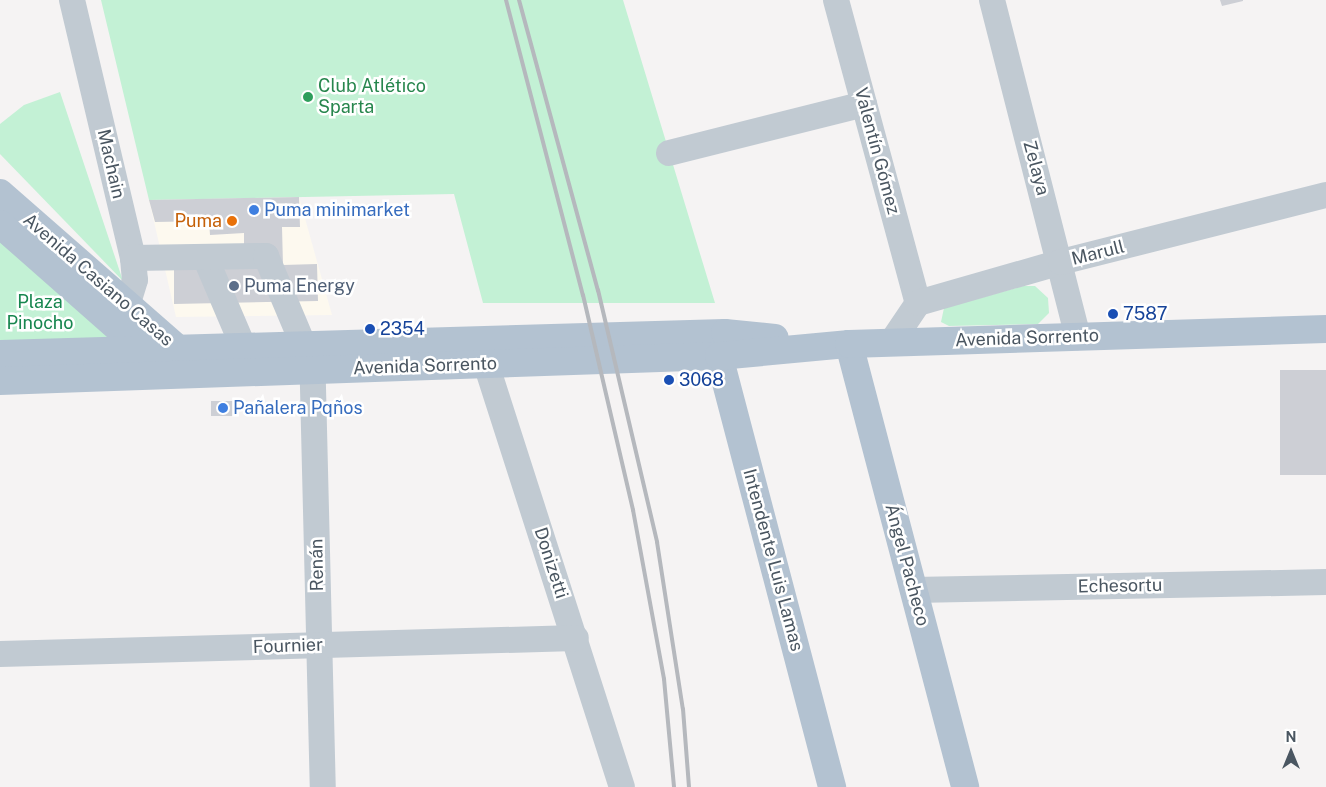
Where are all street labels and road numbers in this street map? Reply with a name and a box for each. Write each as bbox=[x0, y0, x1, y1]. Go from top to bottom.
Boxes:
street label: Valentín Gómez bbox=[850, 85, 904, 217]
street label: Machain bbox=[93, 127, 129, 201]
street label: Zelaya bbox=[1018, 138, 1054, 198]
street label: Avenida Casiano Casas bbox=[19, 209, 177, 351]
street label: Marull bbox=[1069, 236, 1127, 270]
street label: Avenida Sorrento bbox=[955, 325, 1099, 351]
street label: Avenida Sorrento bbox=[353, 353, 497, 379]
street label: Intendente Luis Lamas bbox=[738, 466, 808, 654]
street label: Ángel Pacheco bbox=[880, 502, 934, 628]
street label: Donizetti bbox=[529, 525, 573, 601]
street label: Renán bbox=[306, 538, 328, 592]
street label: Echesortu bbox=[1077, 574, 1163, 598]
street label: Fournier bbox=[253, 634, 323, 658]

